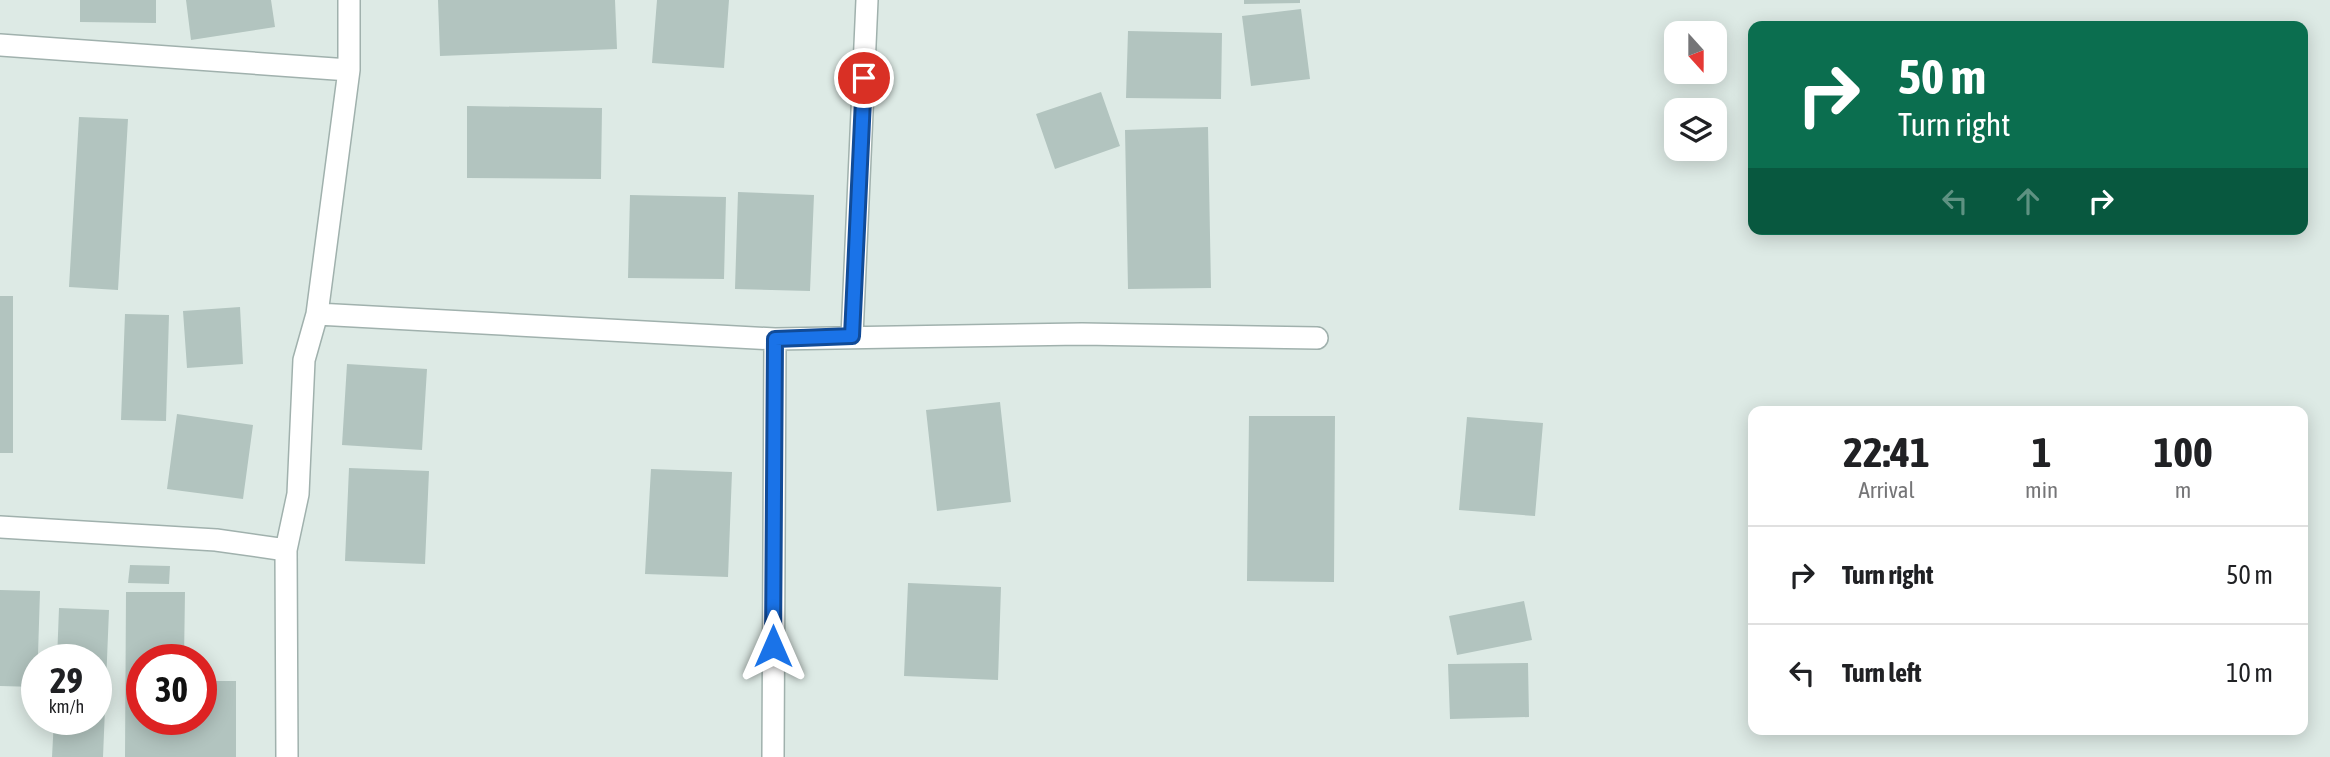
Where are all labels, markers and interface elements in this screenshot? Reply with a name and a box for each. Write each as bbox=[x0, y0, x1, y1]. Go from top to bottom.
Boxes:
north arrow bbox=[1664, 21, 1727, 84]
map controls bbox=[1664, 21, 1727, 161]
pin bbox=[834, 48, 894, 108]
text: 50 m bbox=[1898, 48, 1986, 104]
icon: right bbox=[1783, 49, 1874, 140]
icon: arrive bbox=[845, 59, 883, 97]
button: layers bbox=[1664, 98, 1727, 161]
text: Turn right bbox=[1898, 106, 2011, 143]
icon: left bbox=[1936, 182, 1974, 220]
icon: ahead bbox=[2009, 182, 2047, 220]
icon: right bbox=[2082, 182, 2120, 220]
text: 22:41 bbox=[1843, 428, 1930, 476]
text: 1 bbox=[2032, 428, 2051, 476]
text: 100 bbox=[2153, 428, 2213, 476]
text: Arrival bbox=[1858, 477, 1915, 503]
text: min bbox=[2025, 477, 2058, 503]
text: m bbox=[2175, 477, 2191, 503]
icon: right bbox=[1783, 556, 1821, 594]
text: Turn right bbox=[1842, 560, 1933, 590]
text: 50 m bbox=[2226, 560, 2273, 590]
position arrow bbox=[736, 609, 810, 683]
speed limit sign: 30 bbox=[126, 644, 217, 735]
icon: left bbox=[1783, 654, 1821, 692]
text: Turn left bbox=[1842, 658, 1922, 688]
text: 10 m bbox=[2226, 658, 2273, 688]
text: 29 bbox=[50, 660, 83, 700]
text: km/h bbox=[49, 696, 84, 717]

